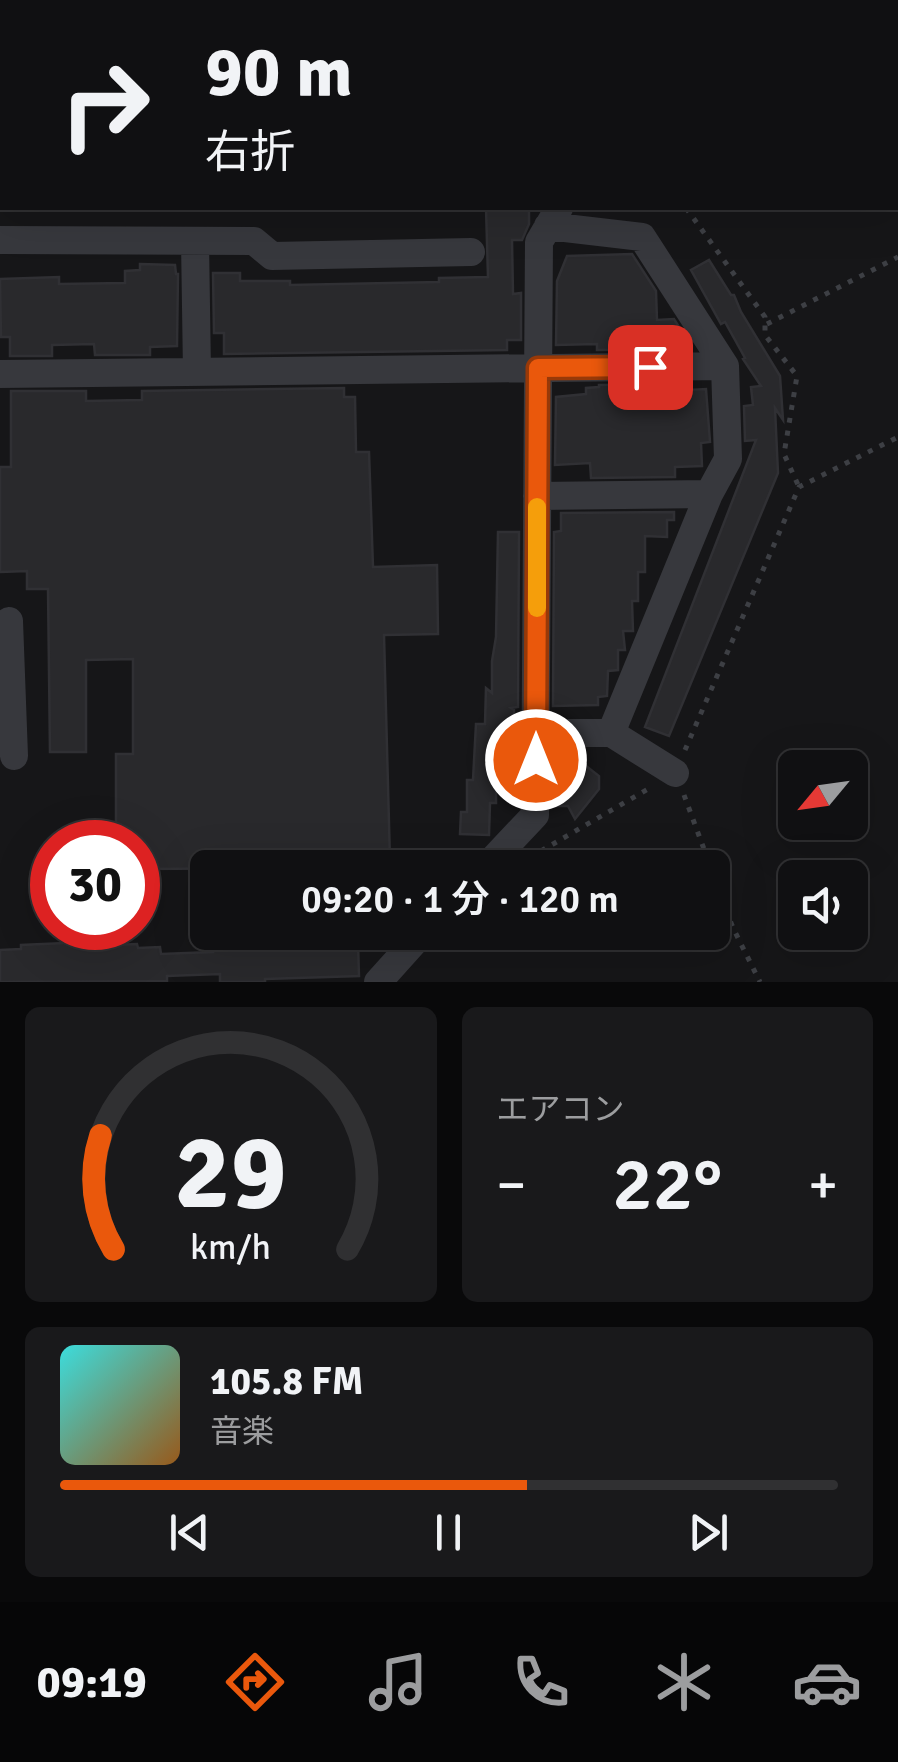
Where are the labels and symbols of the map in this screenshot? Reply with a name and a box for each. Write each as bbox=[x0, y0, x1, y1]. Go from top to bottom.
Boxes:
pin bbox=[608, 325, 693, 410]
position arrow bbox=[484, 708, 588, 812]
north arrow bbox=[778, 750, 868, 840]
speed limit sign: 30 bbox=[30, 820, 160, 950]

